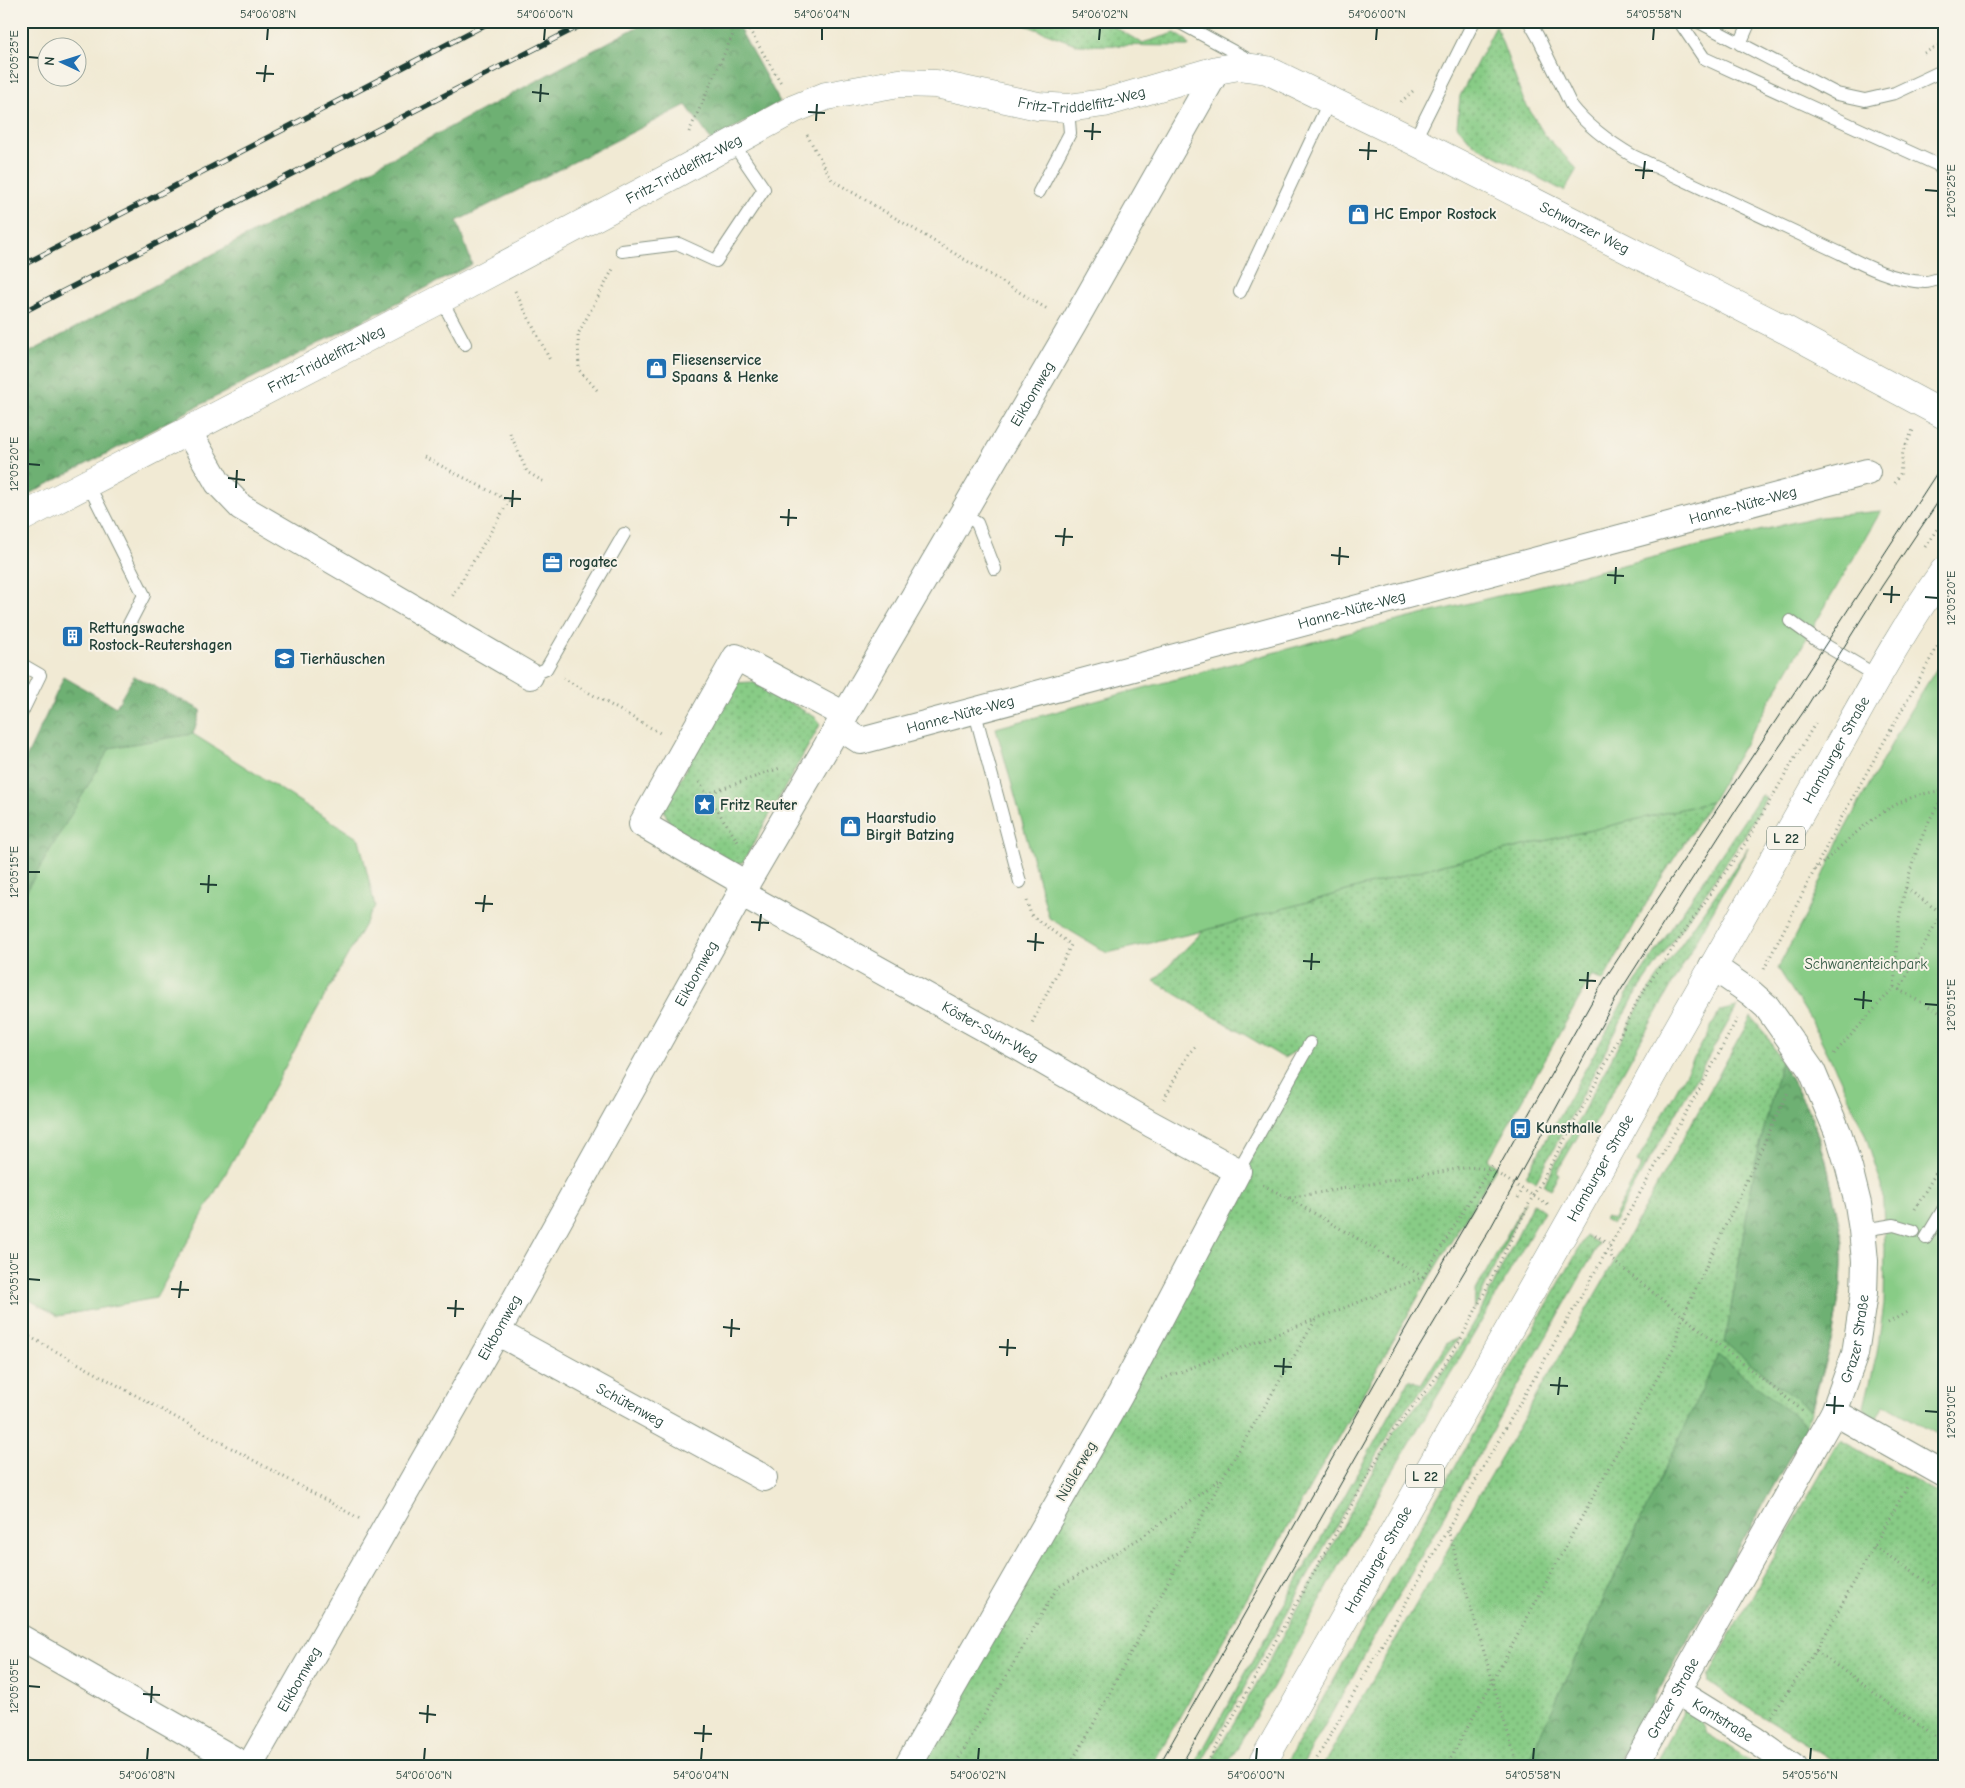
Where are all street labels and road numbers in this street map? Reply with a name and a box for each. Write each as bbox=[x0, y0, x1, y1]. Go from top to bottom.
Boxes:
street label: Fritz-Triddelfitz-Weg bbox=[1016, 82, 1147, 117]
street label: Fritz-Triddelfitz-Weg bbox=[623, 130, 745, 208]
street label: Schwarzer Weg bbox=[1537, 197, 1632, 258]
street label: Fritz-Triddelfitz-Weg bbox=[264, 321, 388, 397]
street label: Eikbomweg bbox=[1006, 358, 1058, 429]
street label: Hanne-Nüte-Weg bbox=[1687, 482, 1799, 528]
street label: Hanne-Nüte-Weg bbox=[1296, 587, 1407, 633]
street label: Hanne-Nüte-Weg bbox=[905, 691, 1016, 737]
street label: Hamburger Straße bbox=[1799, 693, 1874, 807]
road number: L 22 bbox=[1767, 826, 1805, 850]
street label: Eikbomweg bbox=[671, 937, 722, 1009]
street label: Köster-Suhr-Weg bbox=[939, 997, 1042, 1066]
street label: Hamburger Straße bbox=[1563, 1111, 1638, 1225]
street label: Eikbomweg bbox=[474, 1291, 525, 1363]
street label: Grazer Straße bbox=[1836, 1293, 1873, 1386]
street label: Schütenweg bbox=[593, 1379, 668, 1431]
street label: Nüßlerweg bbox=[1052, 1438, 1100, 1504]
road number: L 22 bbox=[1406, 1464, 1444, 1488]
street label: Hamburger Straße bbox=[1341, 1502, 1416, 1616]
street label: Eikbomweg bbox=[273, 1643, 325, 1715]
street label: Grazer Straße bbox=[1643, 1654, 1703, 1742]
street label: Kantstraße bbox=[1689, 1694, 1757, 1746]

